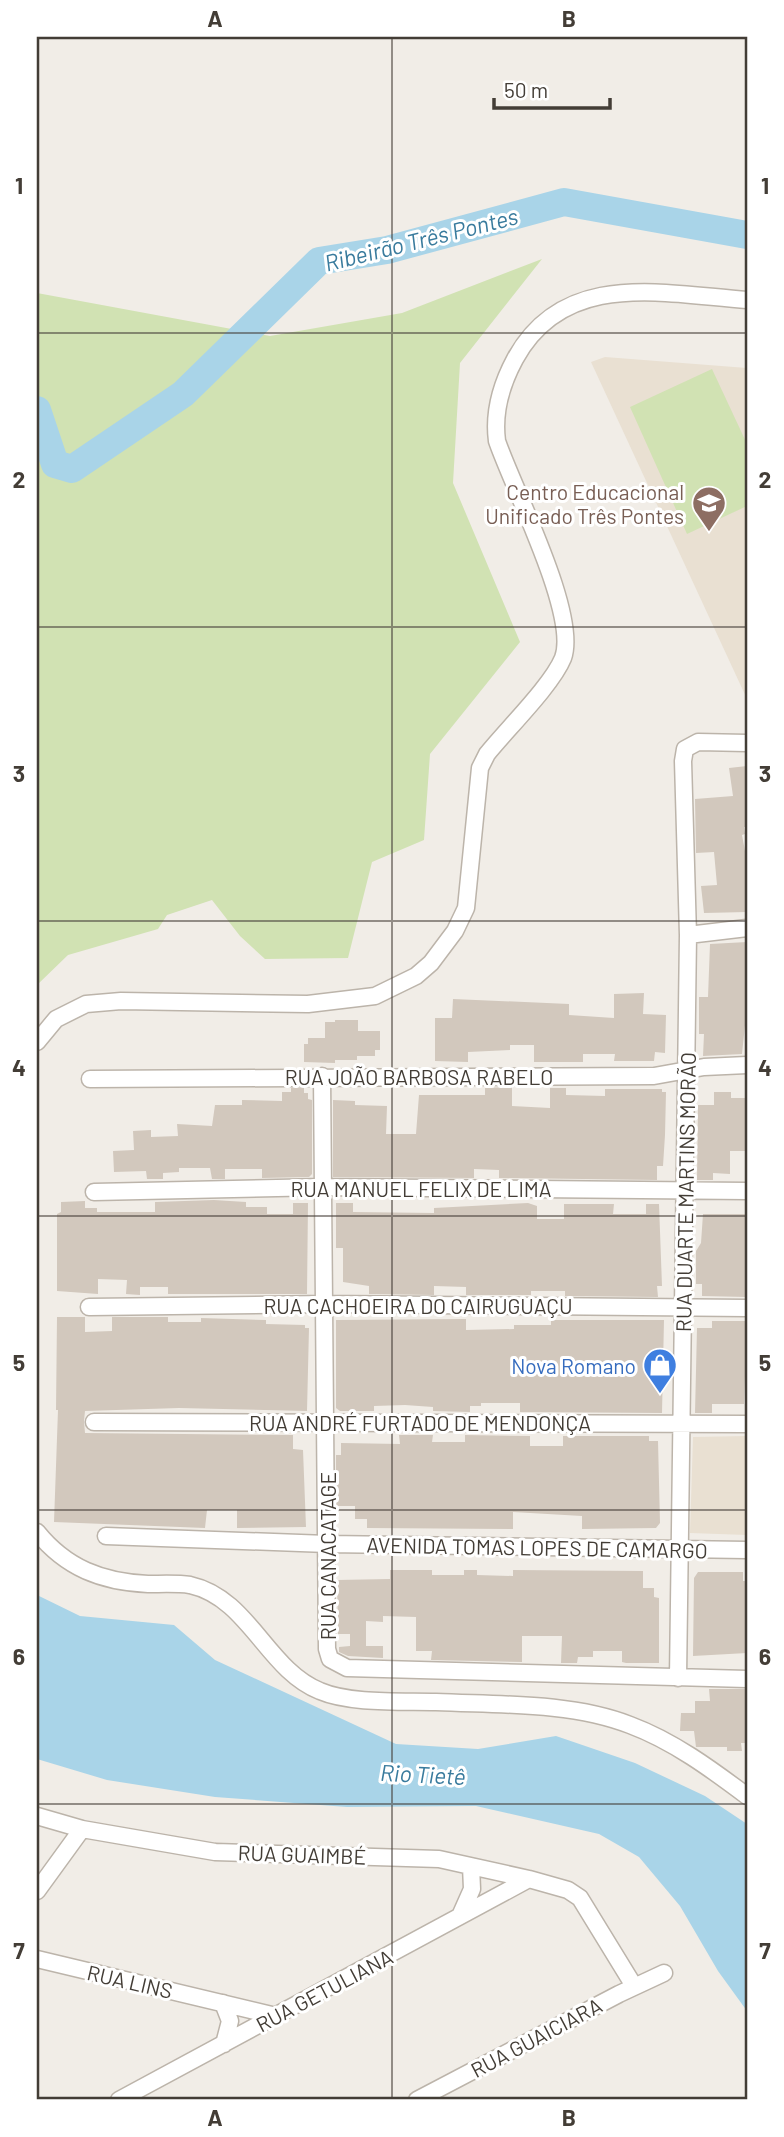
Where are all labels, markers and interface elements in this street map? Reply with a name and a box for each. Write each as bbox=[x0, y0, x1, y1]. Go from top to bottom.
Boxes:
text: A bbox=[207, 4, 223, 32]
text: B bbox=[562, 4, 576, 32]
scale bar bbox=[494, 66, 609, 110]
text: 50 m bbox=[504, 77, 548, 102]
text: 1 bbox=[15, 171, 23, 199]
text: 1 bbox=[761, 171, 769, 199]
water label: Ribeirão Três Pontes bbox=[321, 201, 521, 277]
text: 2 bbox=[13, 465, 25, 493]
text: 2 bbox=[759, 465, 771, 493]
place label: Centro Educacional Unificado Três Pontes bbox=[485, 479, 684, 528]
school or university icon: Centro Educacional Unificado Três Pontes bbox=[690, 484, 728, 533]
text: 3 bbox=[13, 759, 25, 787]
text: 3 bbox=[759, 759, 771, 787]
street label: RUA DUARTE MARTINS MORÃO bbox=[670, 1052, 700, 1332]
text: 4 bbox=[12, 1053, 26, 1081]
text: 4 bbox=[758, 1053, 772, 1081]
street label: RUA JOÃO BARBOSA RABELO bbox=[285, 1064, 553, 1089]
street label: RUA MANUEL FELIX DE LIMA bbox=[290, 1176, 552, 1201]
street label: RUA CACHOEIRA DO CAIRUGUAÇU bbox=[263, 1293, 573, 1318]
shop icon: Nova Romano bbox=[641, 1346, 679, 1395]
text: 5 bbox=[13, 1348, 25, 1376]
text: 5 bbox=[759, 1348, 771, 1376]
place label: Nova Romano bbox=[511, 1353, 636, 1378]
street label: RUA ANDRÉ FURTADO DE MENDONÇA bbox=[249, 1410, 591, 1435]
street label: RUA CANACATAGE bbox=[315, 1472, 340, 1640]
street label: AVENIDA TOMAS LOPES DE CAMARGO bbox=[366, 1532, 708, 1562]
text: 6 bbox=[13, 1642, 25, 1670]
text: 6 bbox=[759, 1642, 771, 1670]
water label: Rio Tietê bbox=[380, 1758, 466, 1790]
street label: RUA GUAIMBÉ bbox=[237, 1839, 367, 1869]
text: 7 bbox=[13, 1936, 25, 1964]
text: 7 bbox=[759, 1936, 771, 1964]
street label: RUA GETULIANA bbox=[251, 1943, 397, 2037]
street label: RUA LINS bbox=[85, 1959, 175, 2003]
street label: RUA GUAICIARA bbox=[466, 1992, 606, 2082]
text: A bbox=[207, 2103, 223, 2131]
text: B bbox=[562, 2103, 576, 2131]

